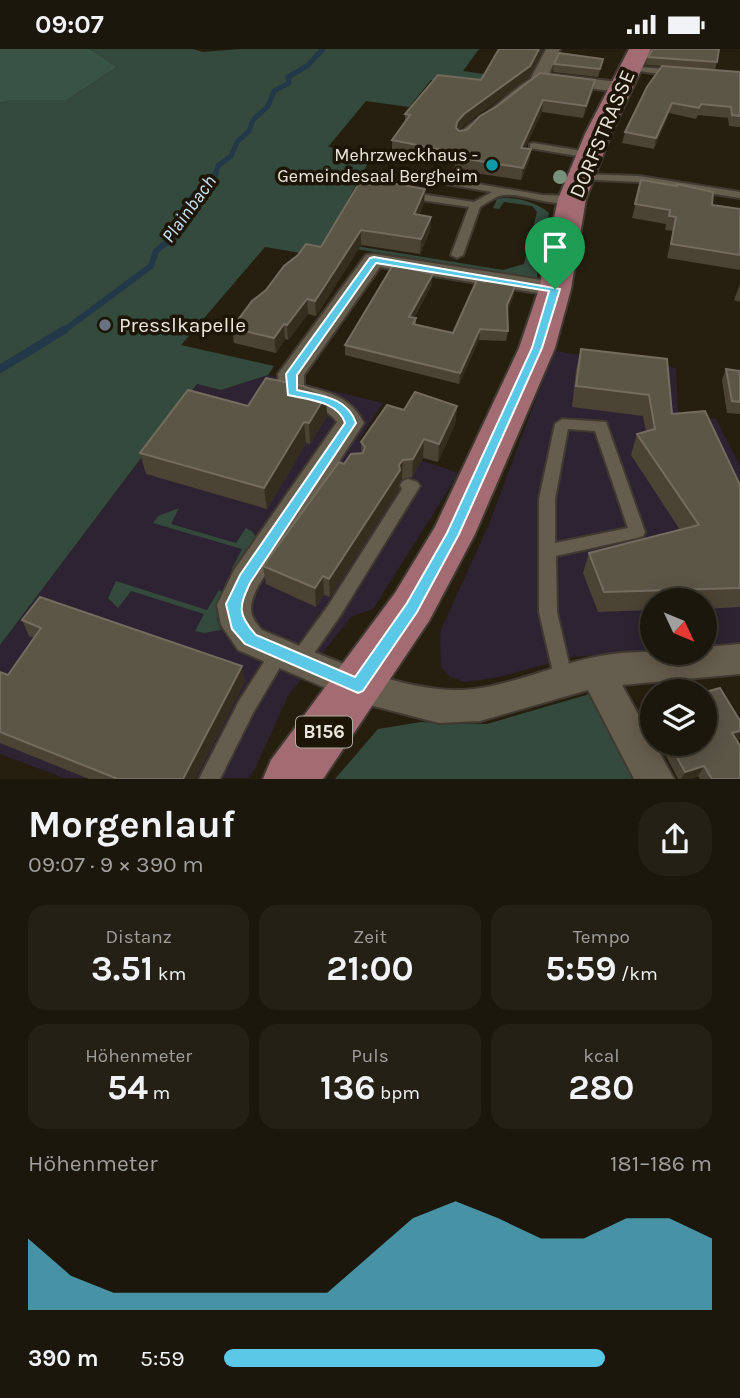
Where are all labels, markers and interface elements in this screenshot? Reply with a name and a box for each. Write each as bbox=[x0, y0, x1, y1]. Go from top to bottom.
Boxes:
text: 09:07 bbox=[35, 9, 104, 40]
street label: DORFSTRASSE bbox=[564, 66, 640, 202]
place label: Mehrzweckhaus - Gemeindesaal Bergheim bbox=[277, 144, 478, 187]
marker: Mehrzweckhaus - Gemeindesaal Bergheim bbox=[484, 157, 500, 173]
water label: Plainbach bbox=[157, 171, 221, 247]
pin bbox=[525, 217, 585, 289]
icon: arrive bbox=[536, 228, 574, 266]
place label: Presslkapelle bbox=[119, 313, 246, 337]
marker: Presslkapelle bbox=[97, 317, 113, 333]
north arrow bbox=[640, 588, 718, 665]
map controls bbox=[640, 588, 717, 756]
button: layers bbox=[640, 679, 717, 756]
road number: B156 bbox=[296, 717, 352, 747]
text: Morgenlauf bbox=[28, 802, 235, 847]
button: share bbox=[638, 802, 712, 876]
text: 09:07 · 9 × 390 m bbox=[28, 851, 204, 878]
text: Distanz bbox=[106, 926, 172, 948]
text: Zeit bbox=[353, 926, 387, 948]
text: Tempo bbox=[573, 926, 630, 948]
text: 3.51 bbox=[91, 948, 153, 989]
text: 21:00 bbox=[326, 948, 414, 989]
text: 5:59 bbox=[545, 948, 616, 989]
text: km bbox=[153, 963, 186, 985]
text: /km bbox=[616, 963, 658, 985]
text: Höhenmeter bbox=[85, 1045, 192, 1067]
text: Puls bbox=[351, 1045, 389, 1067]
text: kcal bbox=[583, 1045, 619, 1067]
text: 54 bbox=[107, 1067, 148, 1108]
text: 136 bbox=[320, 1067, 375, 1108]
text: 280 bbox=[568, 1067, 634, 1108]
text: m bbox=[148, 1082, 170, 1104]
text: bpm bbox=[375, 1082, 420, 1104]
text: Höhenmeter bbox=[28, 1150, 158, 1177]
text: 181–186 m bbox=[610, 1150, 712, 1177]
text: 390 m bbox=[28, 1345, 99, 1372]
text: 5:59 bbox=[140, 1345, 185, 1372]

